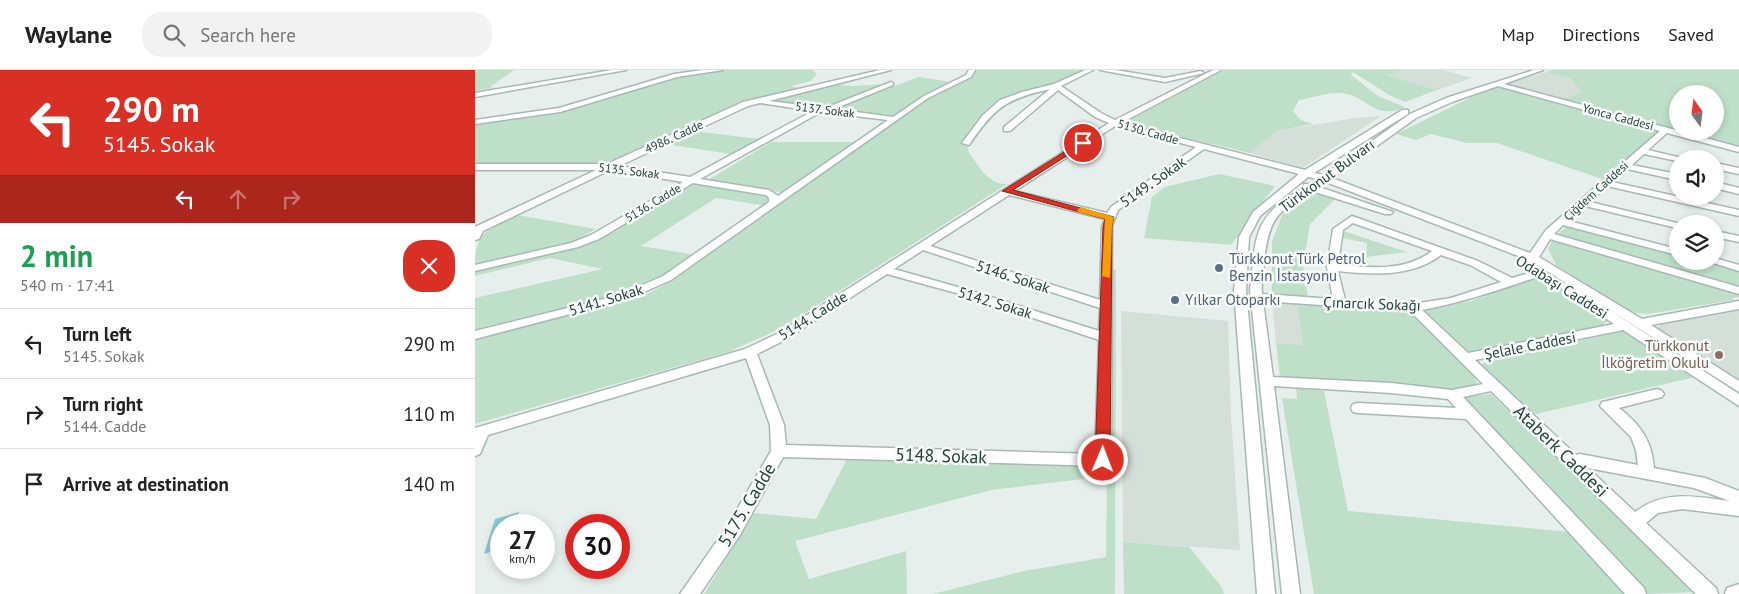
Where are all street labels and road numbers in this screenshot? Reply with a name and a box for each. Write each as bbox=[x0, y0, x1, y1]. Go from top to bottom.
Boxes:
street label: 5137. Sokak bbox=[794, 98, 856, 121]
street label: Yonca Caddesi bbox=[1581, 100, 1655, 133]
street label: 5130. Cadde bbox=[1116, 116, 1180, 147]
street label: 4986. Cadde bbox=[642, 117, 705, 157]
street label: Türkkonut Bulvarı bbox=[1275, 135, 1378, 216]
street label: 5149. Sokak bbox=[1116, 151, 1190, 211]
street label: Çiğdem Caddesi bbox=[1560, 158, 1631, 224]
street label: 5135. Sokak bbox=[598, 159, 661, 182]
street label: 5136. Cadde bbox=[622, 180, 683, 225]
street label: Odabaşı Caddesi bbox=[1512, 251, 1612, 323]
street label: 5146. Sokak bbox=[974, 256, 1053, 298]
street label: 5141. Sokak bbox=[566, 279, 646, 320]
street label: 5142. Sokak bbox=[956, 282, 1035, 323]
street label: 5144. Cadde bbox=[775, 287, 851, 344]
street label: Çınarcık Sokağı bbox=[1323, 292, 1421, 315]
street label: Şelale Caddesi bbox=[1482, 327, 1577, 364]
street label: Ataberk Caddesi bbox=[1509, 400, 1614, 502]
street label: 5148. Sokak bbox=[895, 442, 988, 469]
street label: 5175. Cadde bbox=[713, 459, 781, 551]

